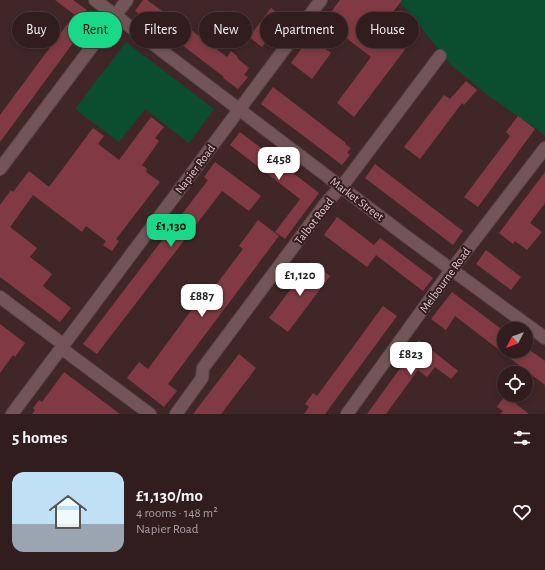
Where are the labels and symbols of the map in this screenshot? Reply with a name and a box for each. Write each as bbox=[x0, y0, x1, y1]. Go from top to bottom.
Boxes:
street label: Napier Road bbox=[173, 142, 217, 196]
pin: £458 bbox=[255, 147, 303, 181]
street label: Market Street bbox=[328, 175, 386, 223]
street label: Talbot Road bbox=[292, 196, 336, 246]
pin: £1,130 bbox=[138, 214, 204, 248]
street label: Melbourne Road bbox=[417, 245, 473, 315]
pin: £1,120 bbox=[267, 263, 333, 297]
pin: £887 bbox=[178, 284, 226, 318]
north arrow bbox=[497, 322, 533, 358]
pin: £823 bbox=[387, 342, 435, 376]

